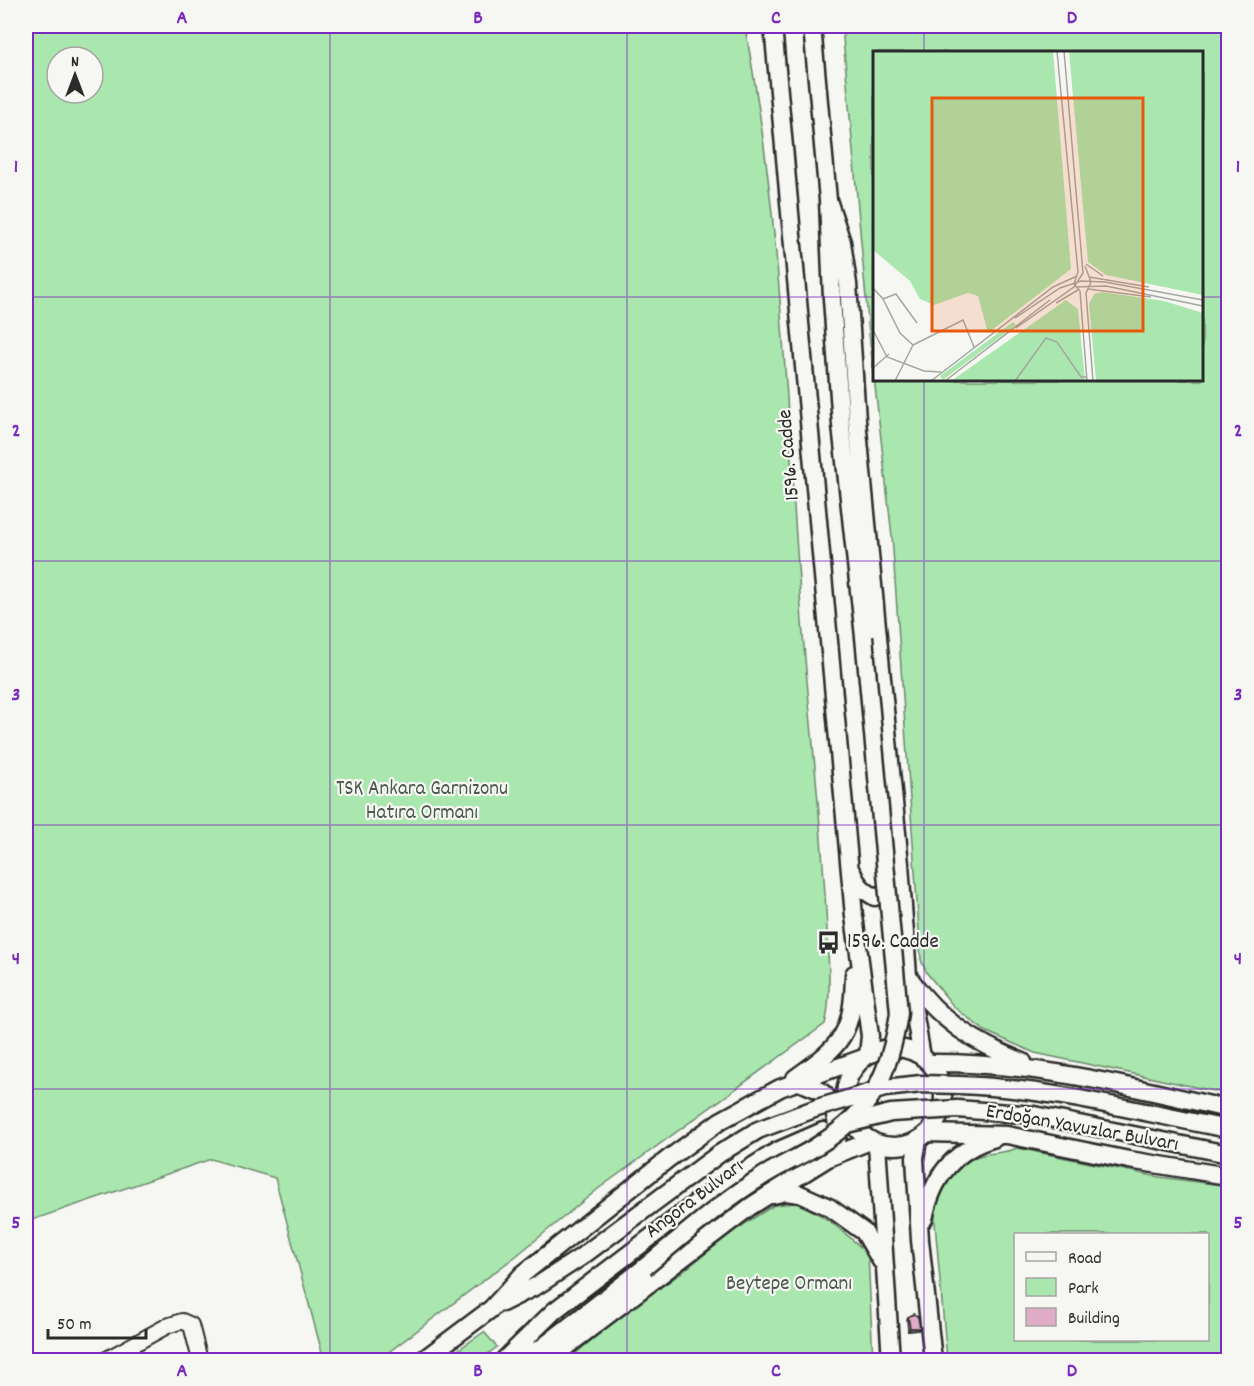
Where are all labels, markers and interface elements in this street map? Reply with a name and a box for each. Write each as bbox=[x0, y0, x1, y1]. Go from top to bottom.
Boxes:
text: A bbox=[177, 5, 188, 33]
text: B bbox=[473, 5, 483, 33]
text: C bbox=[771, 5, 781, 33]
text: D bbox=[1067, 5, 1078, 33]
north arrow bbox=[45, 45, 105, 105]
text: N bbox=[71, 51, 79, 74]
inset map bbox=[873, 51, 1203, 381]
text: 1 bbox=[14, 154, 18, 182]
text: 1 bbox=[1236, 154, 1240, 182]
street label: 1596. Cadde bbox=[771, 408, 809, 502]
text: 2 bbox=[12, 418, 20, 446]
text: 2 bbox=[1234, 418, 1242, 446]
text: 3 bbox=[12, 682, 20, 710]
text: 3 bbox=[1234, 682, 1242, 710]
park label: TSK Ankara Garnizonu Hatıra Ormanı bbox=[336, 775, 508, 829]
place label: 1596. Cadde bbox=[847, 928, 939, 958]
bus stop icon: 1596. Cadde bbox=[816, 930, 842, 956]
text: 4 bbox=[12, 946, 20, 974]
text: 4 bbox=[1234, 946, 1242, 974]
street label: Erdoğan Yavuzlar Bulvarı bbox=[983, 1097, 1181, 1161]
street label: Angora Bulvarı bbox=[639, 1153, 751, 1247]
text: 5 bbox=[11, 1210, 21, 1238]
text: 5 bbox=[1233, 1210, 1243, 1238]
legend bbox=[1014, 1233, 1209, 1341]
text: Road bbox=[1068, 1247, 1102, 1272]
park label: Beytepe Ormanı bbox=[726, 1270, 852, 1300]
text: Park bbox=[1068, 1277, 1099, 1302]
scale bar bbox=[48, 1302, 146, 1340]
text: Building bbox=[1068, 1307, 1120, 1332]
text: 50 m bbox=[57, 1313, 92, 1338]
text: A bbox=[177, 1358, 188, 1386]
text: B bbox=[473, 1358, 483, 1386]
text: C bbox=[771, 1358, 781, 1386]
text: D bbox=[1067, 1358, 1078, 1386]

